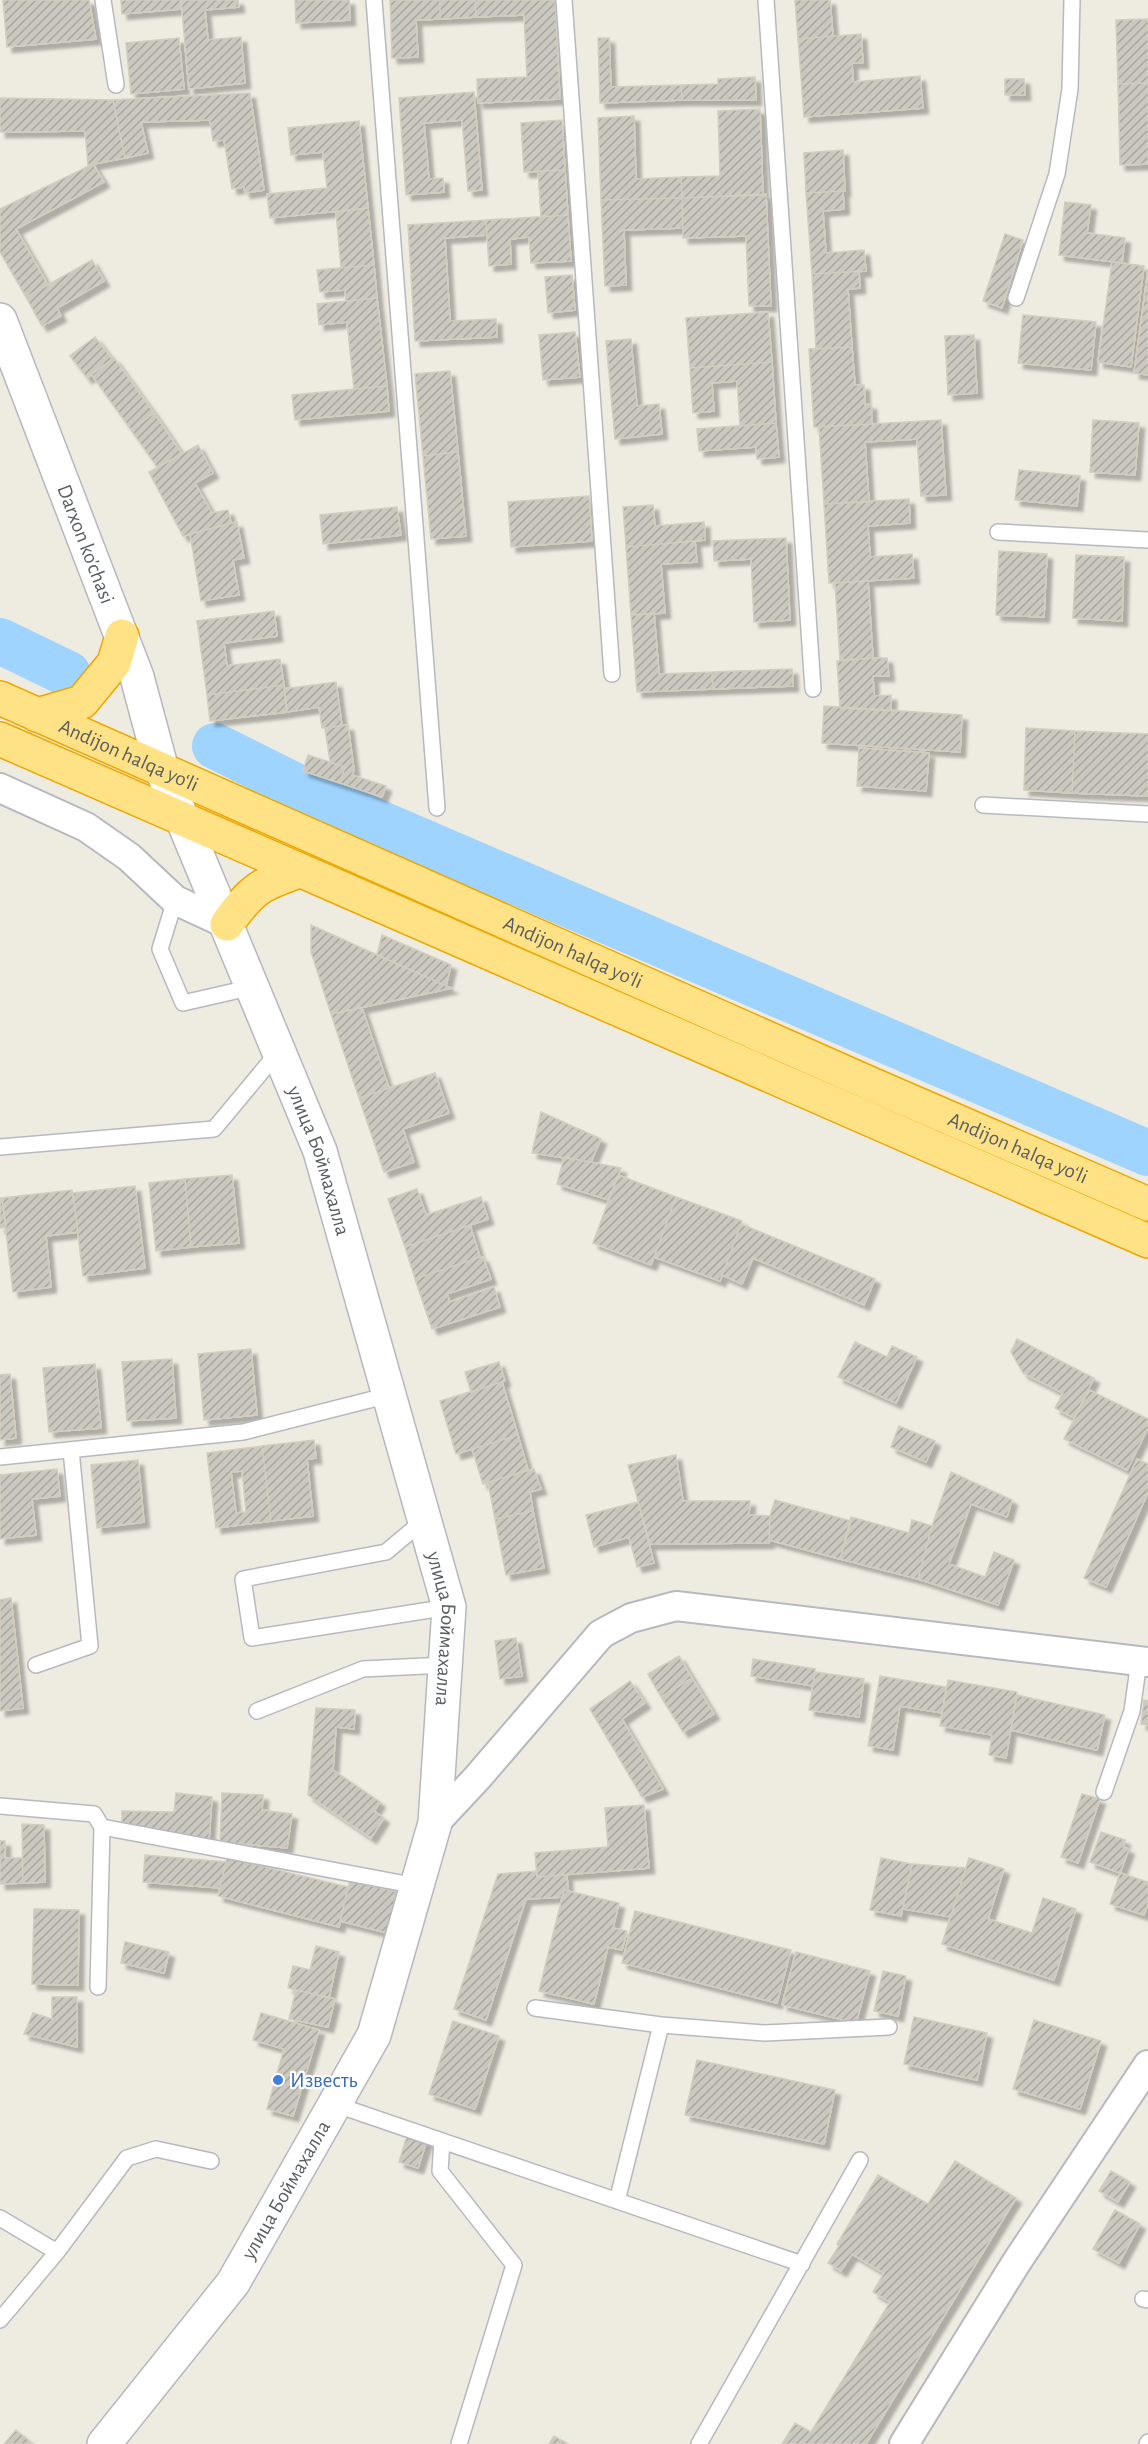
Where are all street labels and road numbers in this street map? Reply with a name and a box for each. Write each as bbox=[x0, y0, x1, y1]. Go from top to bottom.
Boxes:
street label: Darxon ko'chasi bbox=[54, 482, 118, 607]
street label: Andijon halqa yo‘li bbox=[56, 715, 202, 795]
street label: Andijon halqa yo‘li bbox=[500, 912, 646, 992]
street label: улица Боймахалла bbox=[283, 1082, 354, 1238]
street label: Andijon halqa yo‘li bbox=[945, 1108, 1091, 1187]
street label: улица Боймахалла bbox=[423, 1548, 460, 1707]
street label: улица Боймахалла bbox=[237, 2117, 334, 2264]

